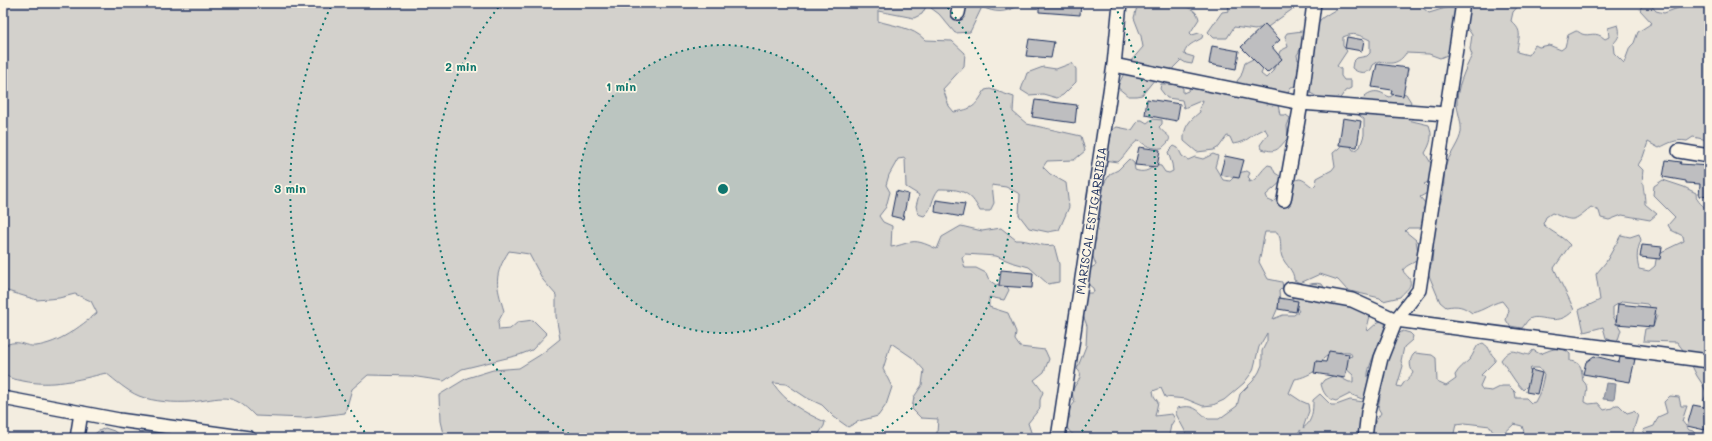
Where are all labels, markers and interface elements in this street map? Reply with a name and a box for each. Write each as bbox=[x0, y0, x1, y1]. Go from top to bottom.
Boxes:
text: 2 min bbox=[445, 58, 477, 74]
text: 1 min bbox=[606, 78, 636, 94]
street label: MARISCAL ESTIGARRIBIA bbox=[1072, 145, 1110, 295]
text: 3 min bbox=[274, 180, 306, 196]
centre of rings bbox=[716, 182, 730, 196]

